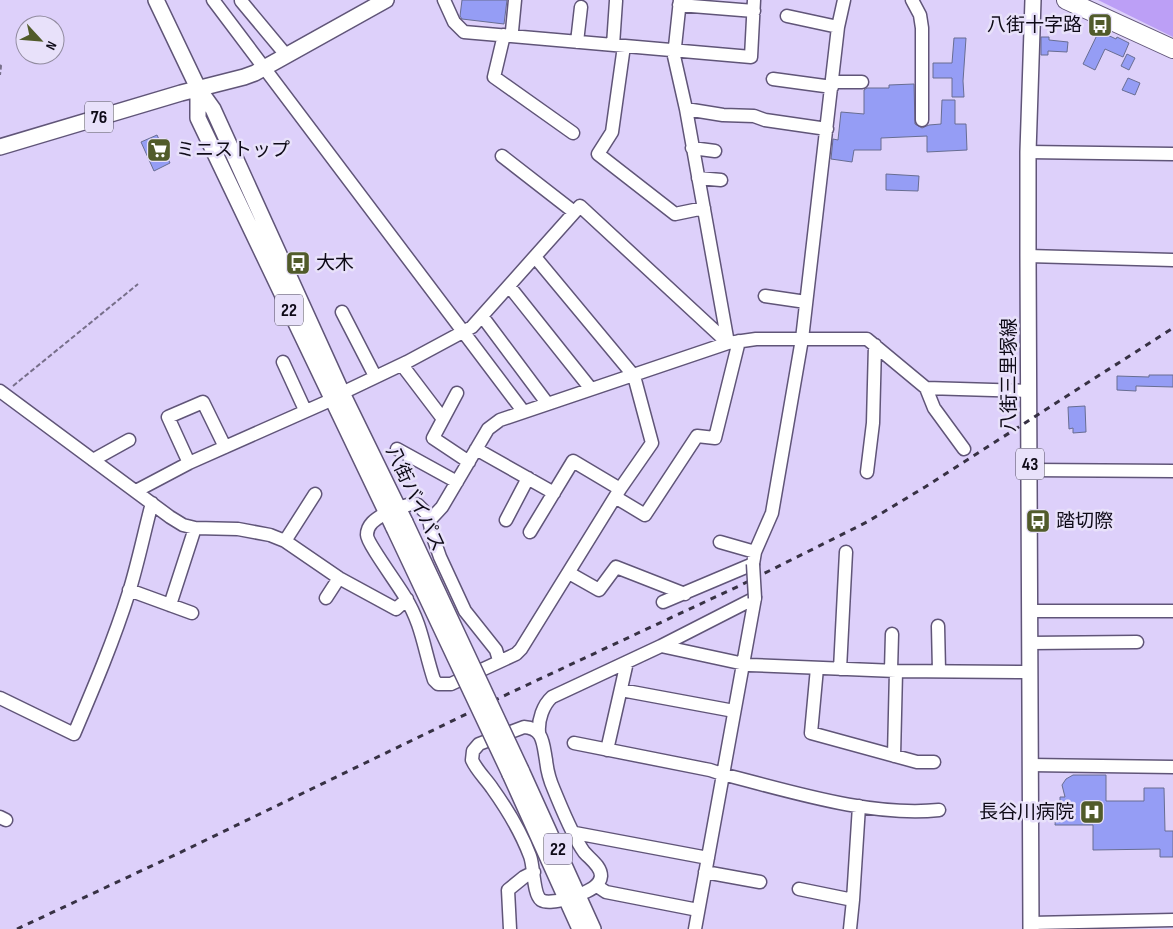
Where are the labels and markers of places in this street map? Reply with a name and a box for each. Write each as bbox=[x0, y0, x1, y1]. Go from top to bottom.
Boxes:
bus stop icon: 八街十字路 bbox=[1087, 12, 1113, 38]
place label: 八街十字路 bbox=[987, 14, 1082, 37]
supermarket icon: ミニストップ bbox=[146, 137, 172, 163]
place label: ミニストップ bbox=[176, 139, 290, 162]
bus stop icon: 大木 bbox=[285, 250, 311, 276]
place label: 大木 bbox=[316, 252, 354, 275]
bus stop icon: 踏切際 bbox=[1025, 508, 1051, 534]
place label: 踏切際 bbox=[1056, 510, 1113, 533]
hospital icon: 長谷川病院 bbox=[1079, 799, 1105, 825]
place label: 長谷川病院 bbox=[979, 801, 1074, 824]

